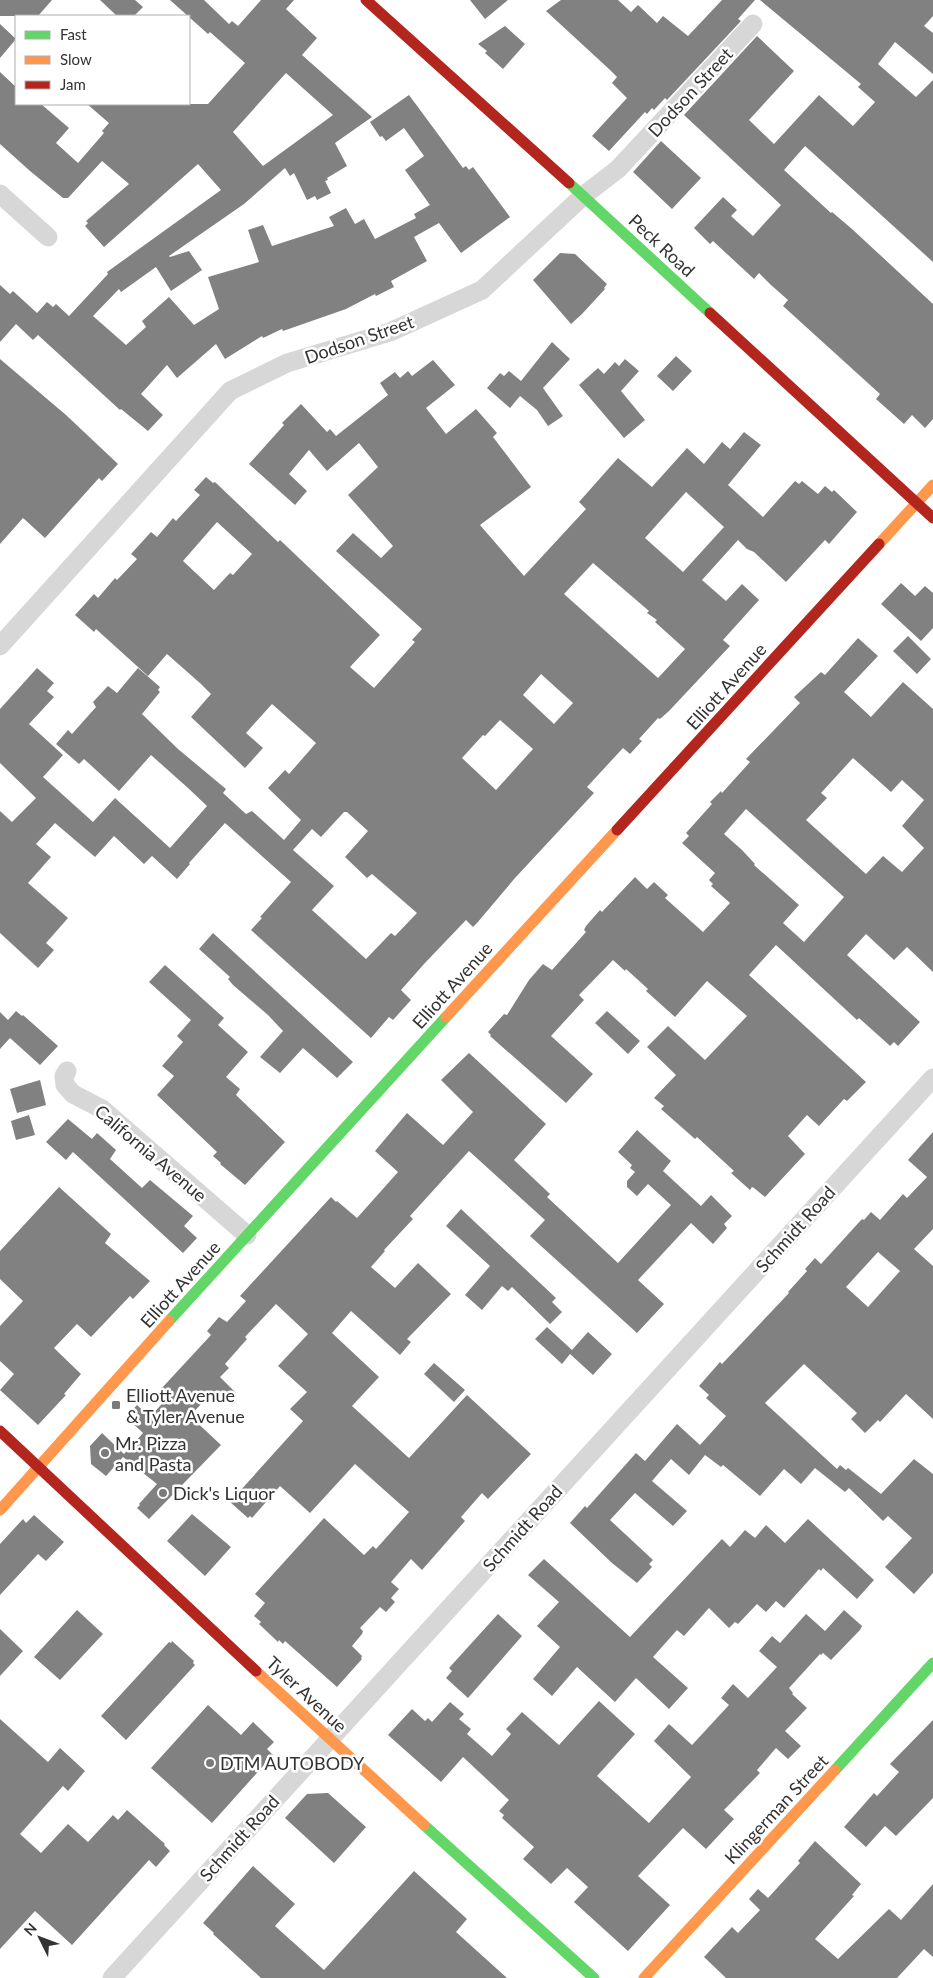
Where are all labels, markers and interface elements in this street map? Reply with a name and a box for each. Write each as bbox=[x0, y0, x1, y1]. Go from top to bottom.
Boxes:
legend bbox=[15, 15, 190, 105]
text: Fast bbox=[60, 25, 87, 43]
street label: Dodson Street bbox=[643, 42, 737, 141]
text: Slow bbox=[60, 50, 92, 68]
text: Jam bbox=[60, 75, 86, 93]
street label: Peck Road bbox=[624, 209, 700, 281]
street label: Dodson Street bbox=[302, 310, 417, 368]
street label: Elliott Avenue bbox=[681, 638, 771, 734]
street label: Elliott Avenue bbox=[407, 937, 497, 1033]
street label: California Avenue bbox=[91, 1100, 211, 1206]
street label: Schmidt Road bbox=[751, 1181, 839, 1277]
street label: Elliott Avenue bbox=[135, 1236, 225, 1332]
place label: Elliott Avenue & Tyler Avenue bbox=[126, 1384, 245, 1427]
marker: Elliott Avenue & Tyler Avenue bbox=[110, 1399, 122, 1411]
place label: Mr. Pizza and Pasta bbox=[115, 1432, 191, 1475]
marker: Mr. Pizza and Pasta bbox=[99, 1447, 111, 1459]
street label: Schmidt Road bbox=[478, 1480, 566, 1576]
place label: Dick's Liquor bbox=[173, 1482, 275, 1504]
marker: Dick's Liquor bbox=[157, 1487, 169, 1499]
street label: Tyler Avenue bbox=[262, 1651, 352, 1737]
street label: Klingerman Street bbox=[720, 1749, 833, 1868]
place label: DTM AUTOBODY bbox=[220, 1752, 365, 1774]
marker: DTM AUTOBODY bbox=[204, 1757, 216, 1769]
street label: Schmidt Road bbox=[195, 1790, 283, 1886]
north arrow bbox=[15, 1913, 65, 1963]
text: N bbox=[20, 1919, 40, 1939]

